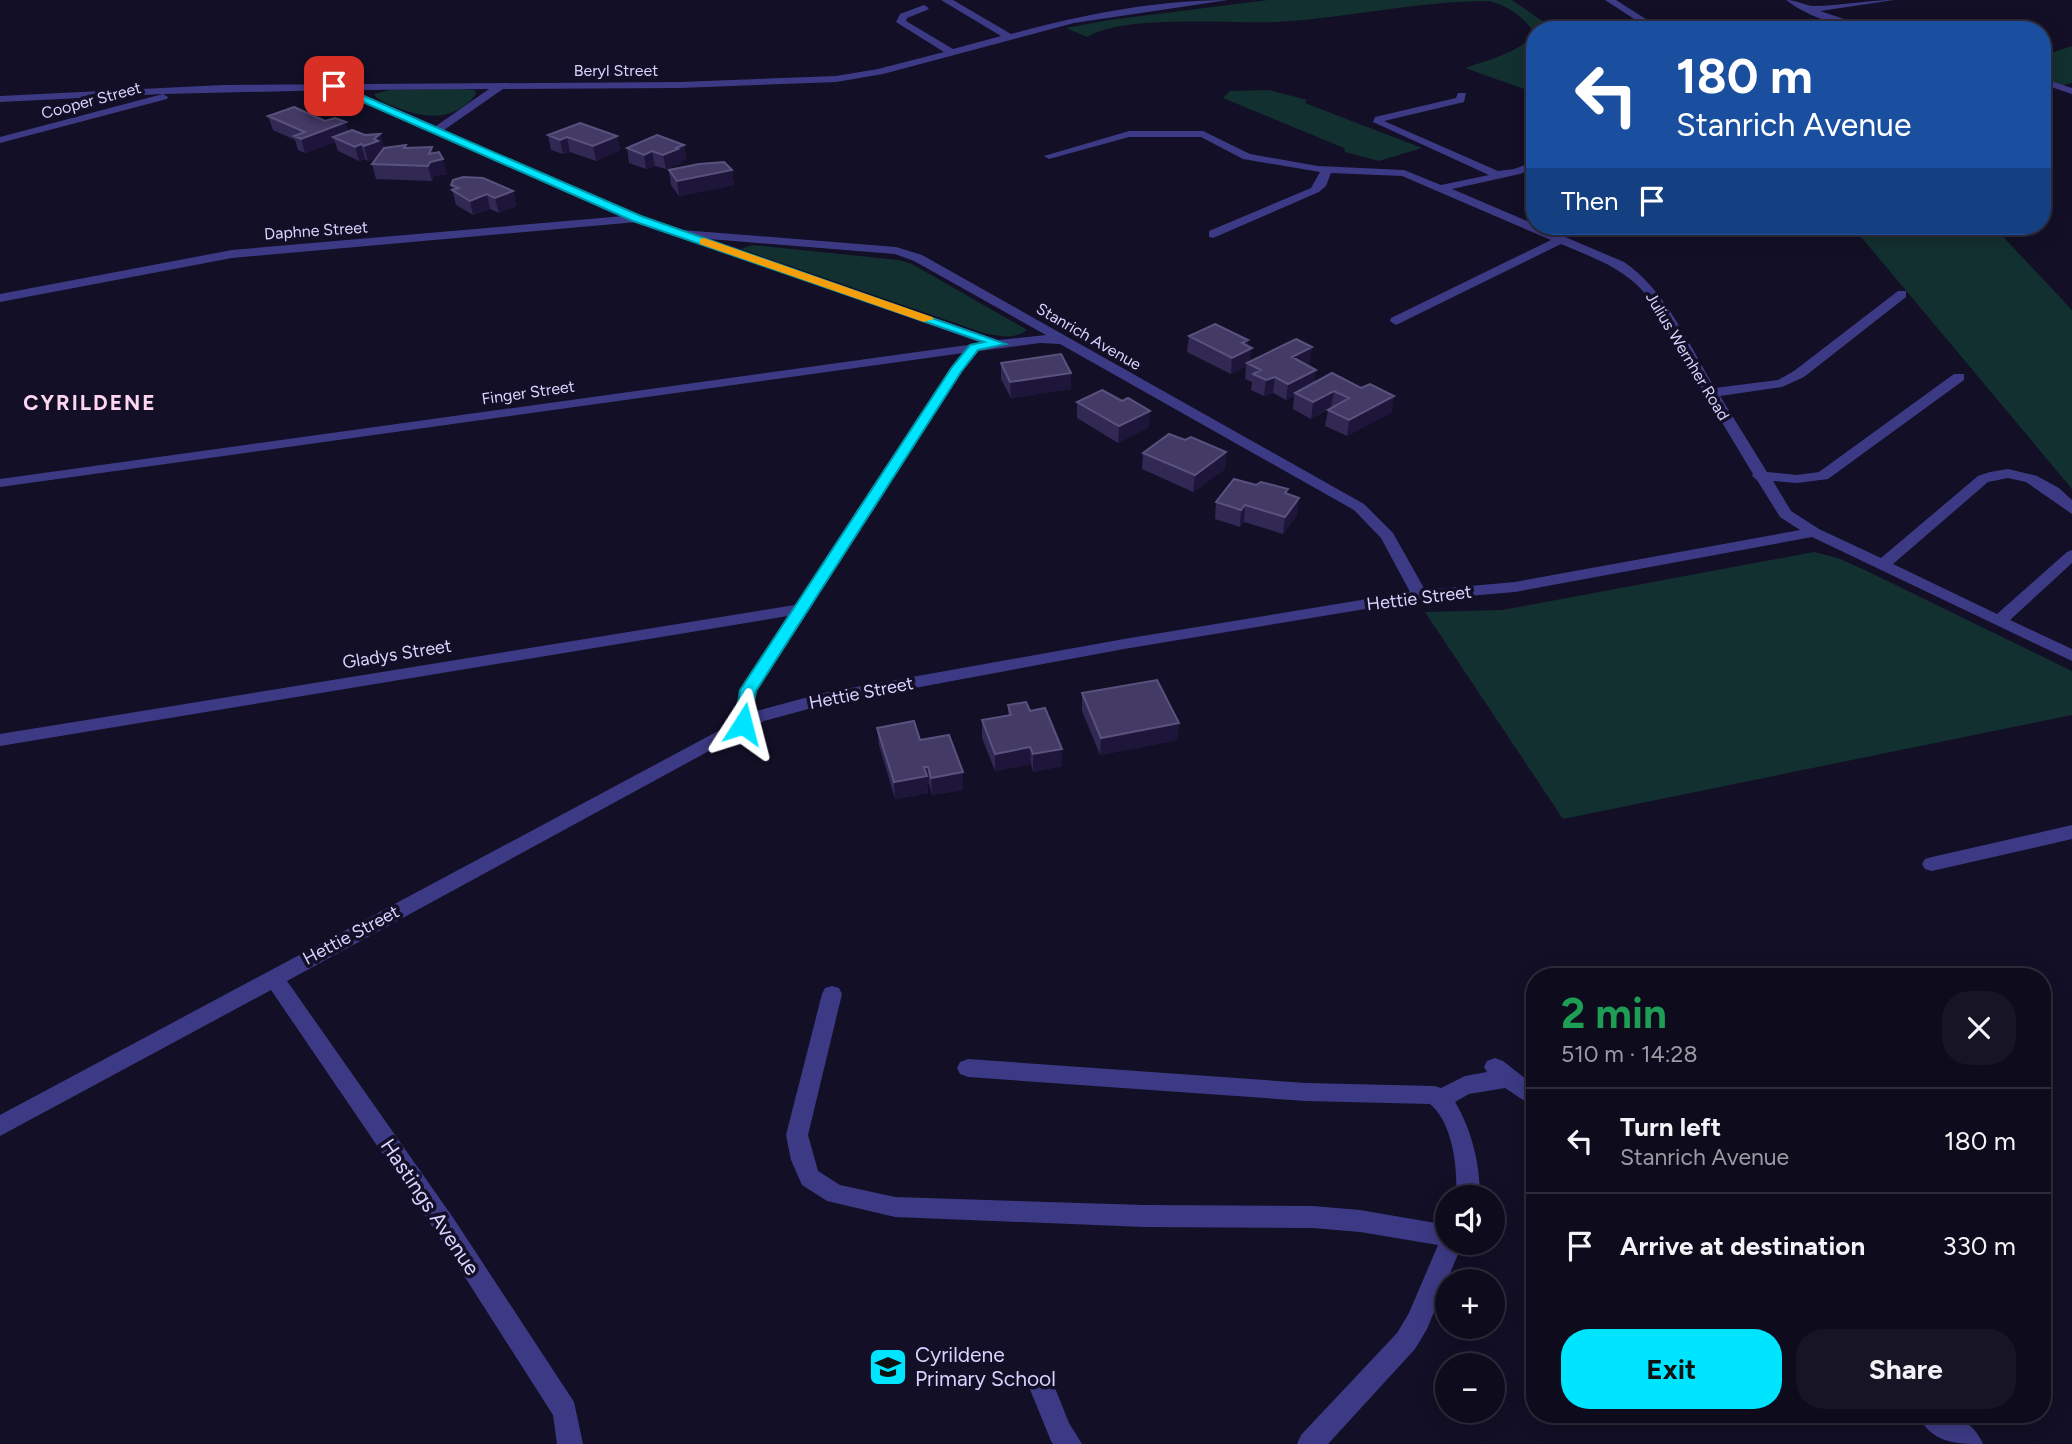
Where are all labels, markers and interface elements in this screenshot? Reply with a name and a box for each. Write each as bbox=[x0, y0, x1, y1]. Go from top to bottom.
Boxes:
text: 180 m bbox=[1676, 46, 1813, 105]
icon: left bbox=[1561, 49, 1652, 140]
pin bbox=[304, 56, 364, 116]
street label: Beryl Street bbox=[574, 61, 658, 80]
icon: arrive bbox=[315, 67, 353, 105]
street label: Cooper Street bbox=[39, 78, 143, 123]
text: Stanrich Avenue bbox=[1676, 106, 1911, 144]
icon: arrive bbox=[1633, 182, 1671, 220]
text: Then bbox=[1561, 185, 1619, 217]
street label: Daphne Street bbox=[264, 217, 369, 244]
street label: Julius Wernher Road bbox=[1642, 289, 1733, 424]
street label: Stanrich Avenue bbox=[1033, 299, 1145, 374]
street label: Finger Street bbox=[480, 377, 576, 408]
district label: CYRILDENE bbox=[23, 390, 157, 415]
street label: Hettie Street bbox=[1365, 581, 1473, 615]
street label: Gladys Street bbox=[341, 634, 453, 673]
street label: Hettie Street bbox=[807, 672, 915, 714]
position arrow bbox=[706, 687, 780, 761]
street label: Hettie Street bbox=[299, 900, 403, 970]
text: 2 min bbox=[1561, 988, 1667, 1039]
button: close bbox=[1942, 991, 2016, 1065]
text: 510 m · 14:28 bbox=[1561, 1040, 1698, 1068]
text: Turn left bbox=[1620, 1111, 1721, 1143]
icon: left bbox=[1561, 1122, 1599, 1160]
text: 180 m bbox=[1944, 1125, 2016, 1157]
street label: Hastings Avenue bbox=[376, 1134, 485, 1280]
text: Stanrich Avenue bbox=[1620, 1143, 1789, 1171]
map controls bbox=[1435, 1185, 1505, 1423]
button: sound bbox=[1435, 1185, 1505, 1255]
icon: arrive bbox=[1561, 1227, 1599, 1265]
text: Arrive at destination bbox=[1620, 1230, 1865, 1262]
text: 330 m bbox=[1942, 1230, 2016, 1262]
button: + bbox=[1435, 1269, 1505, 1339]
button: Exit bbox=[1561, 1329, 1782, 1409]
button: Share bbox=[1796, 1329, 2016, 1409]
place label: Cyrildene Primary School bbox=[915, 1342, 1056, 1391]
school or university icon: Cyrildene Primary School bbox=[867, 1346, 909, 1388]
button: − bbox=[1435, 1353, 1505, 1423]

